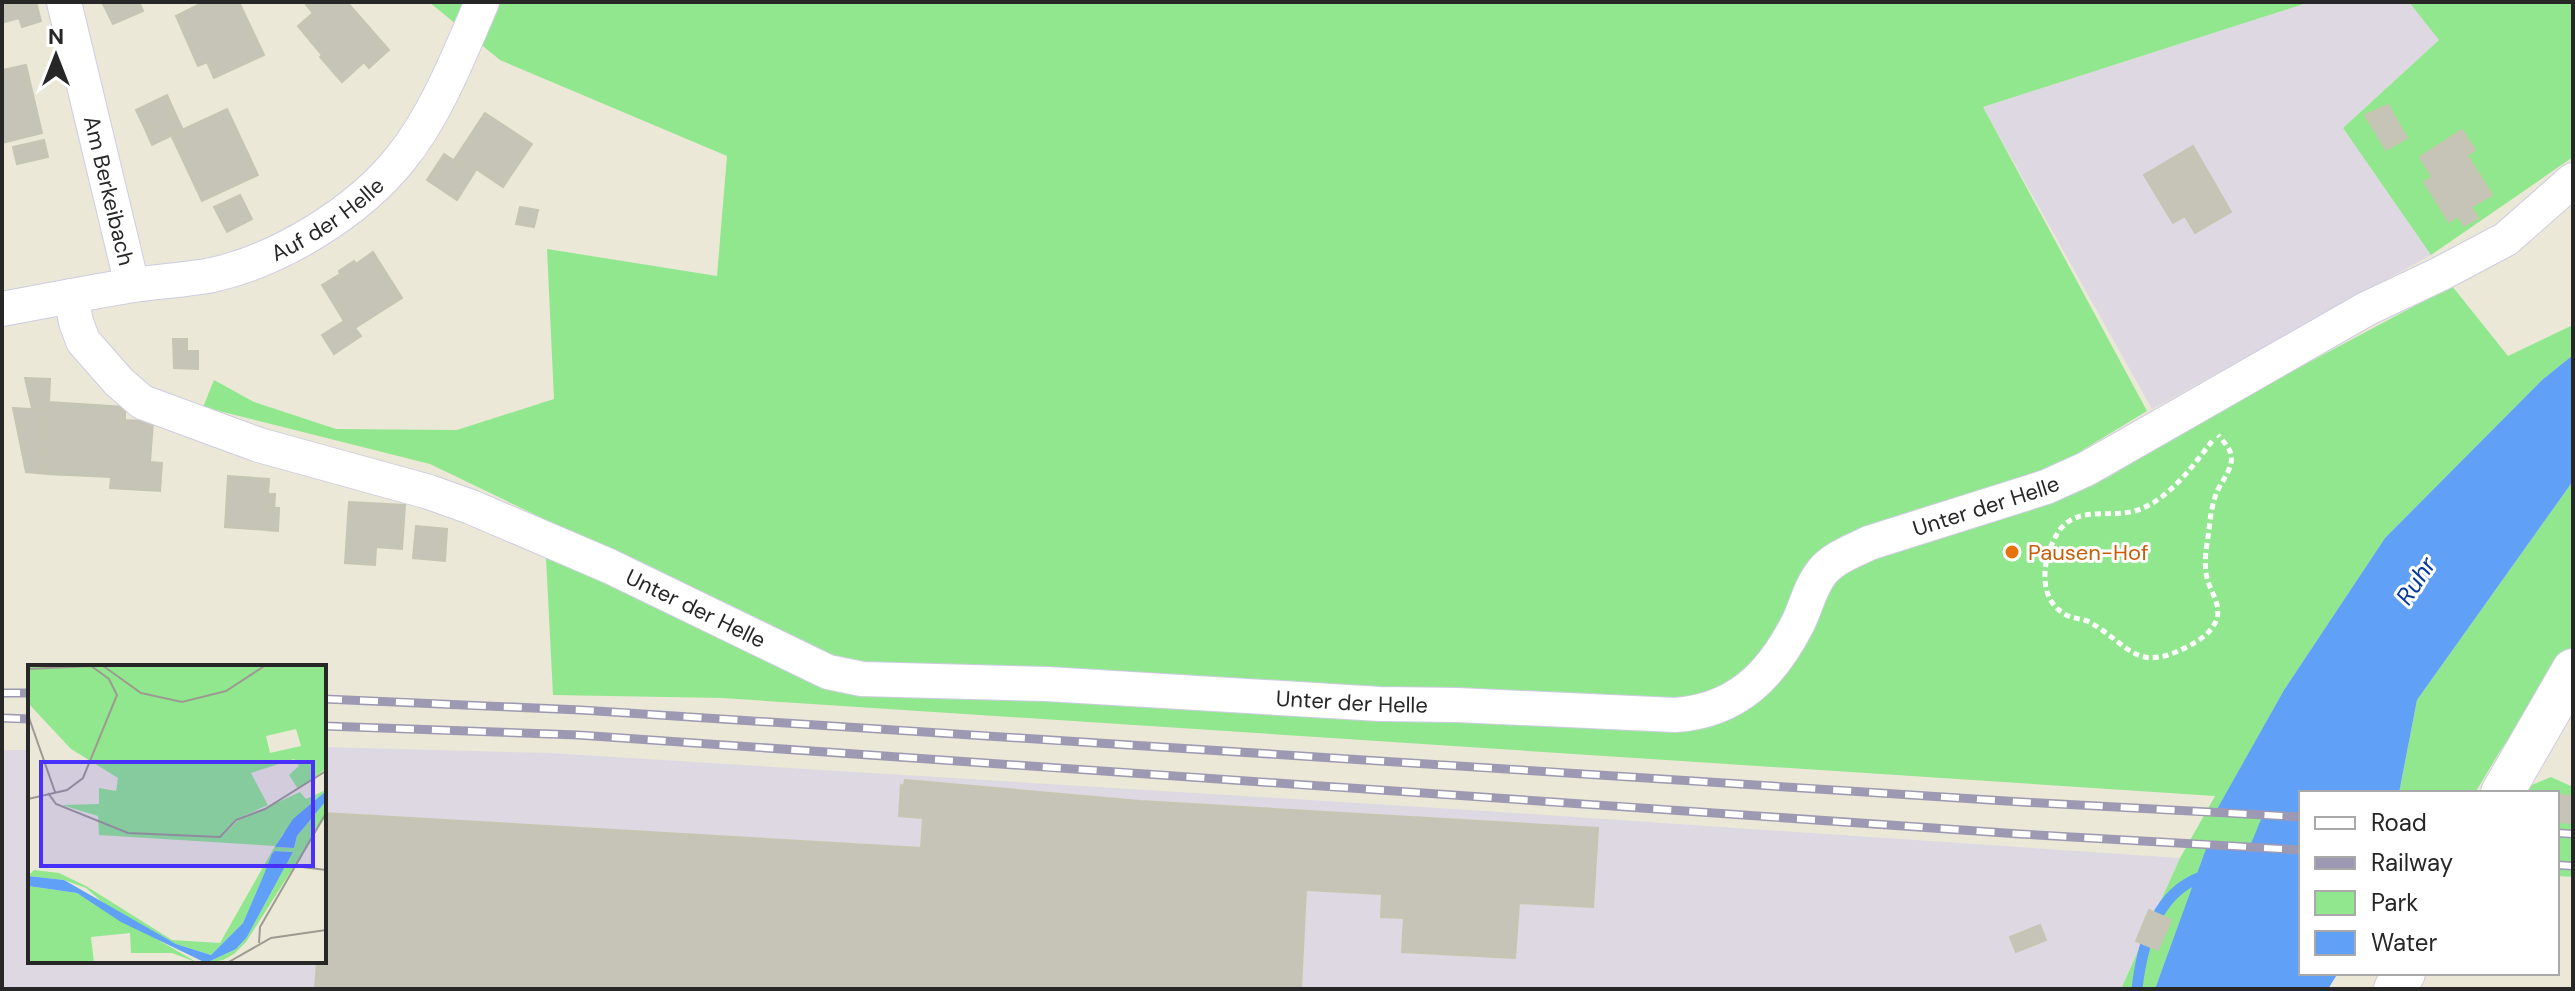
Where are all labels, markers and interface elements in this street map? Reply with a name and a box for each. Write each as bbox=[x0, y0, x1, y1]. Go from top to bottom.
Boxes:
north arrow bbox=[16, 16, 96, 96]
text: N bbox=[48, 22, 64, 51]
street label: Am Berkeibach bbox=[77, 113, 141, 269]
street label: Auf der Helle bbox=[266, 171, 390, 268]
street label: Unter der Helle bbox=[1909, 469, 2064, 543]
place label: Pausen-Hof bbox=[2028, 538, 2148, 567]
marker: Pausen-Hof bbox=[2003, 543, 2021, 561]
water label: Ruhr bbox=[2389, 550, 2443, 610]
street label: Unter der Helle bbox=[621, 562, 770, 655]
inset map bbox=[28, 665, 326, 963]
street label: Unter der Helle bbox=[1275, 684, 1428, 720]
legend bbox=[2299, 791, 2559, 975]
text: Road bbox=[2371, 807, 2427, 838]
text: Railway bbox=[2371, 847, 2453, 878]
text: Park bbox=[2371, 887, 2418, 918]
text: Water bbox=[2371, 927, 2437, 958]

